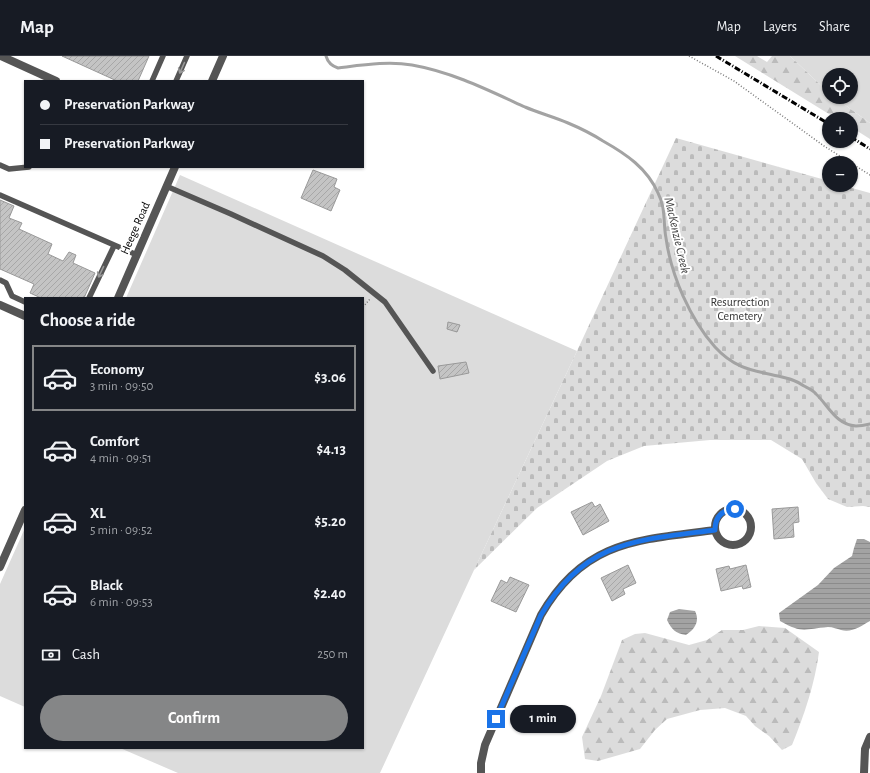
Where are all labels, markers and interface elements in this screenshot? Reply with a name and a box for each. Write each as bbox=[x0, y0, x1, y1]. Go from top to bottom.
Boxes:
text: Map bbox=[20, 18, 54, 37]
text: Map bbox=[716, 20, 741, 34]
text: Layers bbox=[763, 20, 797, 34]
text: Share bbox=[819, 20, 850, 34]
one-way arrow bbox=[178, 62, 185, 74]
map controls bbox=[822, 68, 858, 192]
button: locate bbox=[822, 68, 858, 104]
text: Preservation Parkway bbox=[64, 97, 195, 112]
button: + bbox=[822, 112, 858, 148]
text: Preservation Parkway bbox=[64, 136, 195, 151]
button: − bbox=[822, 156, 858, 192]
water label: MacKenzie Creek bbox=[661, 196, 692, 275]
street label: Heege Road bbox=[118, 200, 152, 256]
one-way arrow bbox=[97, 265, 104, 277]
park label: Resurrection Cemetery bbox=[711, 296, 769, 323]
text: Choose a ride bbox=[40, 312, 135, 330]
icon: car bbox=[42, 360, 78, 396]
text: Economy bbox=[90, 362, 144, 377]
text: $3.06 bbox=[314, 370, 346, 385]
text: 3 min · 09:50 bbox=[90, 380, 153, 393]
icon: car bbox=[42, 432, 78, 468]
text: Comfort bbox=[90, 434, 139, 449]
text: $4.13 bbox=[316, 442, 346, 457]
text: 4 min · 09:51 bbox=[90, 452, 152, 465]
route start bbox=[726, 500, 744, 518]
icon: car bbox=[42, 504, 78, 540]
text: XL bbox=[90, 506, 106, 521]
text: $5.20 bbox=[314, 514, 346, 529]
text: 5 min · 09:52 bbox=[90, 524, 152, 537]
icon: car bbox=[42, 576, 78, 612]
text: Black bbox=[90, 578, 123, 593]
text: $2.40 bbox=[313, 586, 346, 601]
text: 6 min · 09:53 bbox=[90, 596, 153, 609]
icon: cash bbox=[40, 644, 62, 666]
text: Cash bbox=[72, 647, 100, 662]
text: 250 m bbox=[317, 648, 348, 661]
button: Confirm bbox=[40, 695, 348, 741]
callout: 1 min bbox=[510, 705, 576, 733]
route end bbox=[487, 710, 505, 728]
text: 1 min bbox=[529, 712, 557, 725]

